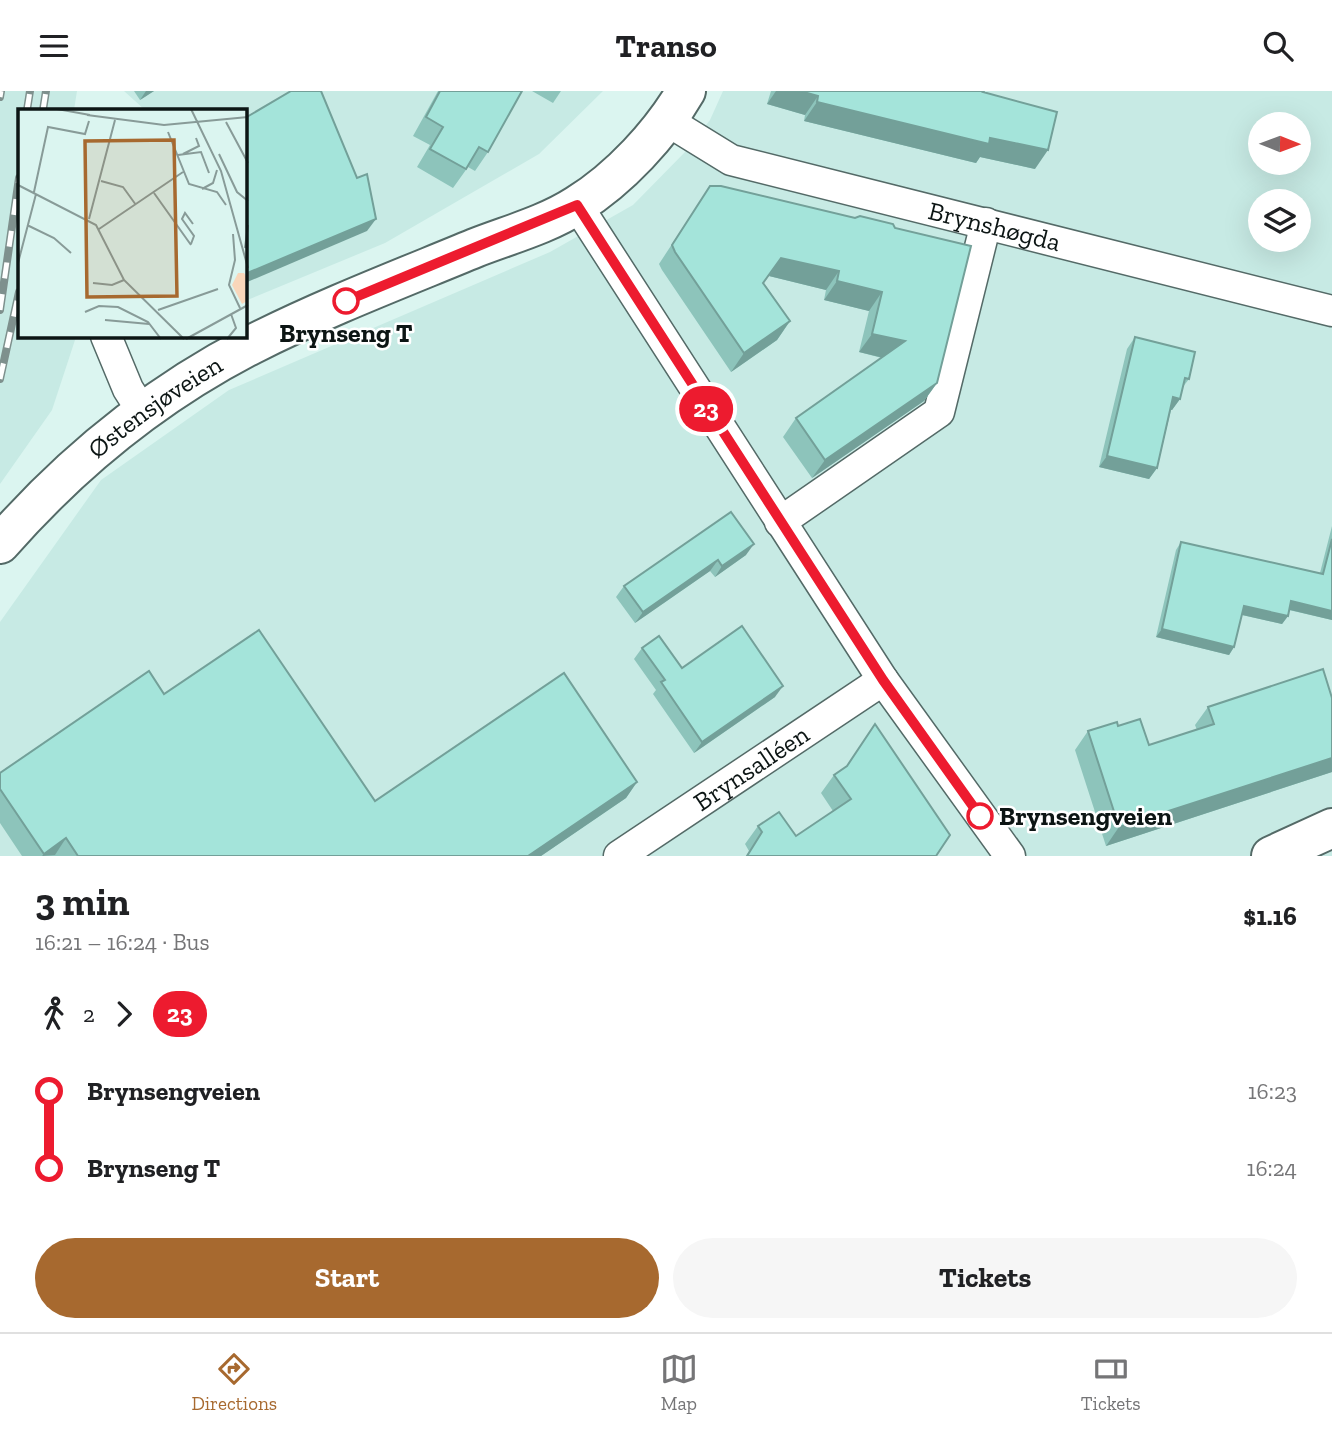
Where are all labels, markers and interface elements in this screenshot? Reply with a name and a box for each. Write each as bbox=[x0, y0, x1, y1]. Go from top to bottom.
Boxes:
icon: menu bbox=[35, 27, 73, 65]
text: Transo bbox=[615, 27, 717, 65]
icon: search bbox=[1259, 27, 1297, 65]
inset map bbox=[18, 109, 247, 338]
north arrow bbox=[1248, 112, 1311, 175]
map controls bbox=[1248, 112, 1311, 252]
button: layers bbox=[1248, 189, 1311, 252]
street label: Brynshøgda bbox=[925, 194, 1064, 258]
marker: Brynseng T bbox=[333, 288, 359, 314]
place label: Brynseng T bbox=[279, 317, 413, 349]
street label: Østensjøveien bbox=[81, 348, 228, 465]
line badge: 23 bbox=[674, 386, 738, 432]
text: 23 bbox=[693, 394, 719, 423]
street label: Brynsalléen bbox=[687, 718, 815, 818]
place label: Brynsengveien bbox=[999, 800, 1173, 832]
marker: Brynsengveien bbox=[967, 803, 993, 829]
text: 3 min bbox=[35, 879, 130, 925]
text: $1.16 bbox=[1243, 900, 1297, 932]
text: 16:21 – 16:24 · Bus bbox=[35, 928, 210, 956]
icon: walk bbox=[35, 995, 73, 1033]
icon: forward bbox=[105, 995, 143, 1033]
text: 23 bbox=[167, 999, 193, 1028]
text: 2 bbox=[83, 1000, 95, 1028]
text: Brynsengveien bbox=[87, 1075, 260, 1107]
text: 16:23 bbox=[1248, 1077, 1297, 1105]
text: Brynseng T bbox=[87, 1152, 220, 1184]
text: 16:24 bbox=[1247, 1154, 1297, 1182]
button: Start bbox=[35, 1238, 659, 1318]
button: Tickets bbox=[673, 1238, 1297, 1318]
tab: Directions bbox=[191, 1350, 277, 1415]
tab: Map bbox=[660, 1350, 698, 1415]
tab: Tickets bbox=[1081, 1350, 1141, 1415]

